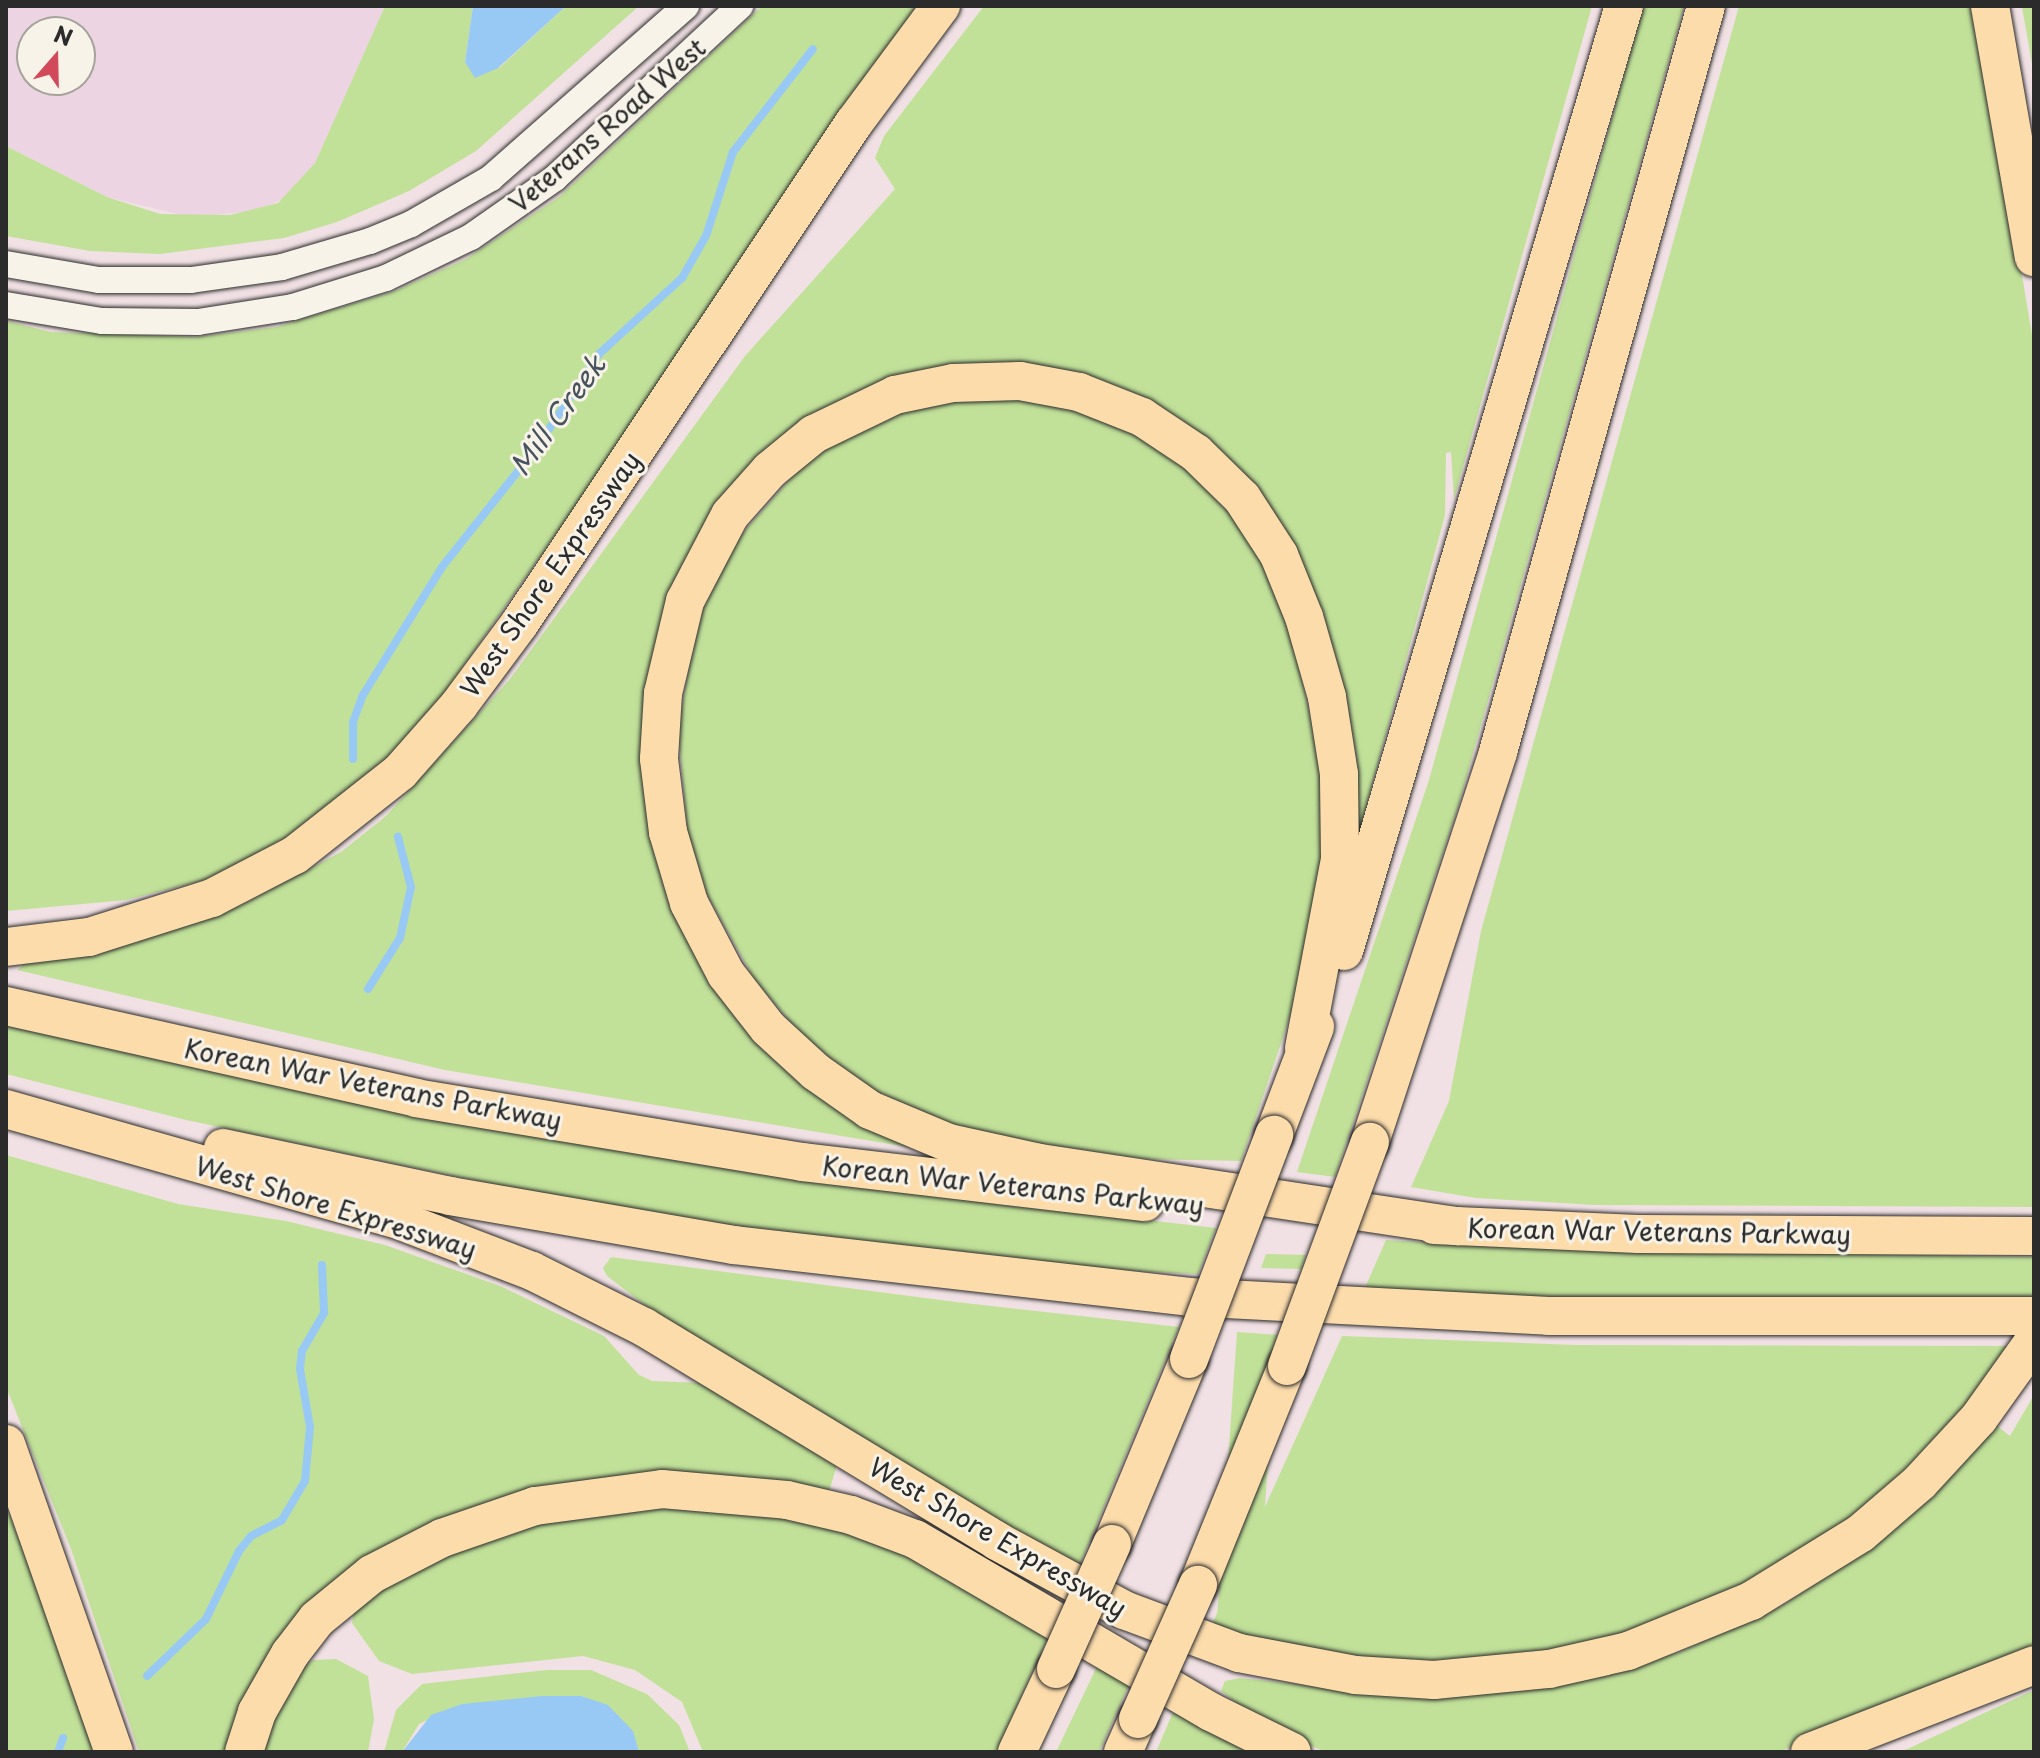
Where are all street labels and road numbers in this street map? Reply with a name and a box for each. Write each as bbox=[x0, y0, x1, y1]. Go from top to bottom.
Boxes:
street label: Veterans Road West bbox=[503, 32, 711, 218]
street label: West Shore Expressway bbox=[452, 444, 648, 704]
street label: Korean War Veterans Parkway bbox=[182, 1032, 564, 1136]
street label: West Shore Expressway bbox=[190, 1149, 482, 1265]
street label: Korean War Veterans Parkway bbox=[821, 1149, 1205, 1221]
street label: Korean War Veterans Parkway bbox=[1467, 1212, 1851, 1250]
street label: West Shore Expressway bbox=[862, 1450, 1134, 1624]

